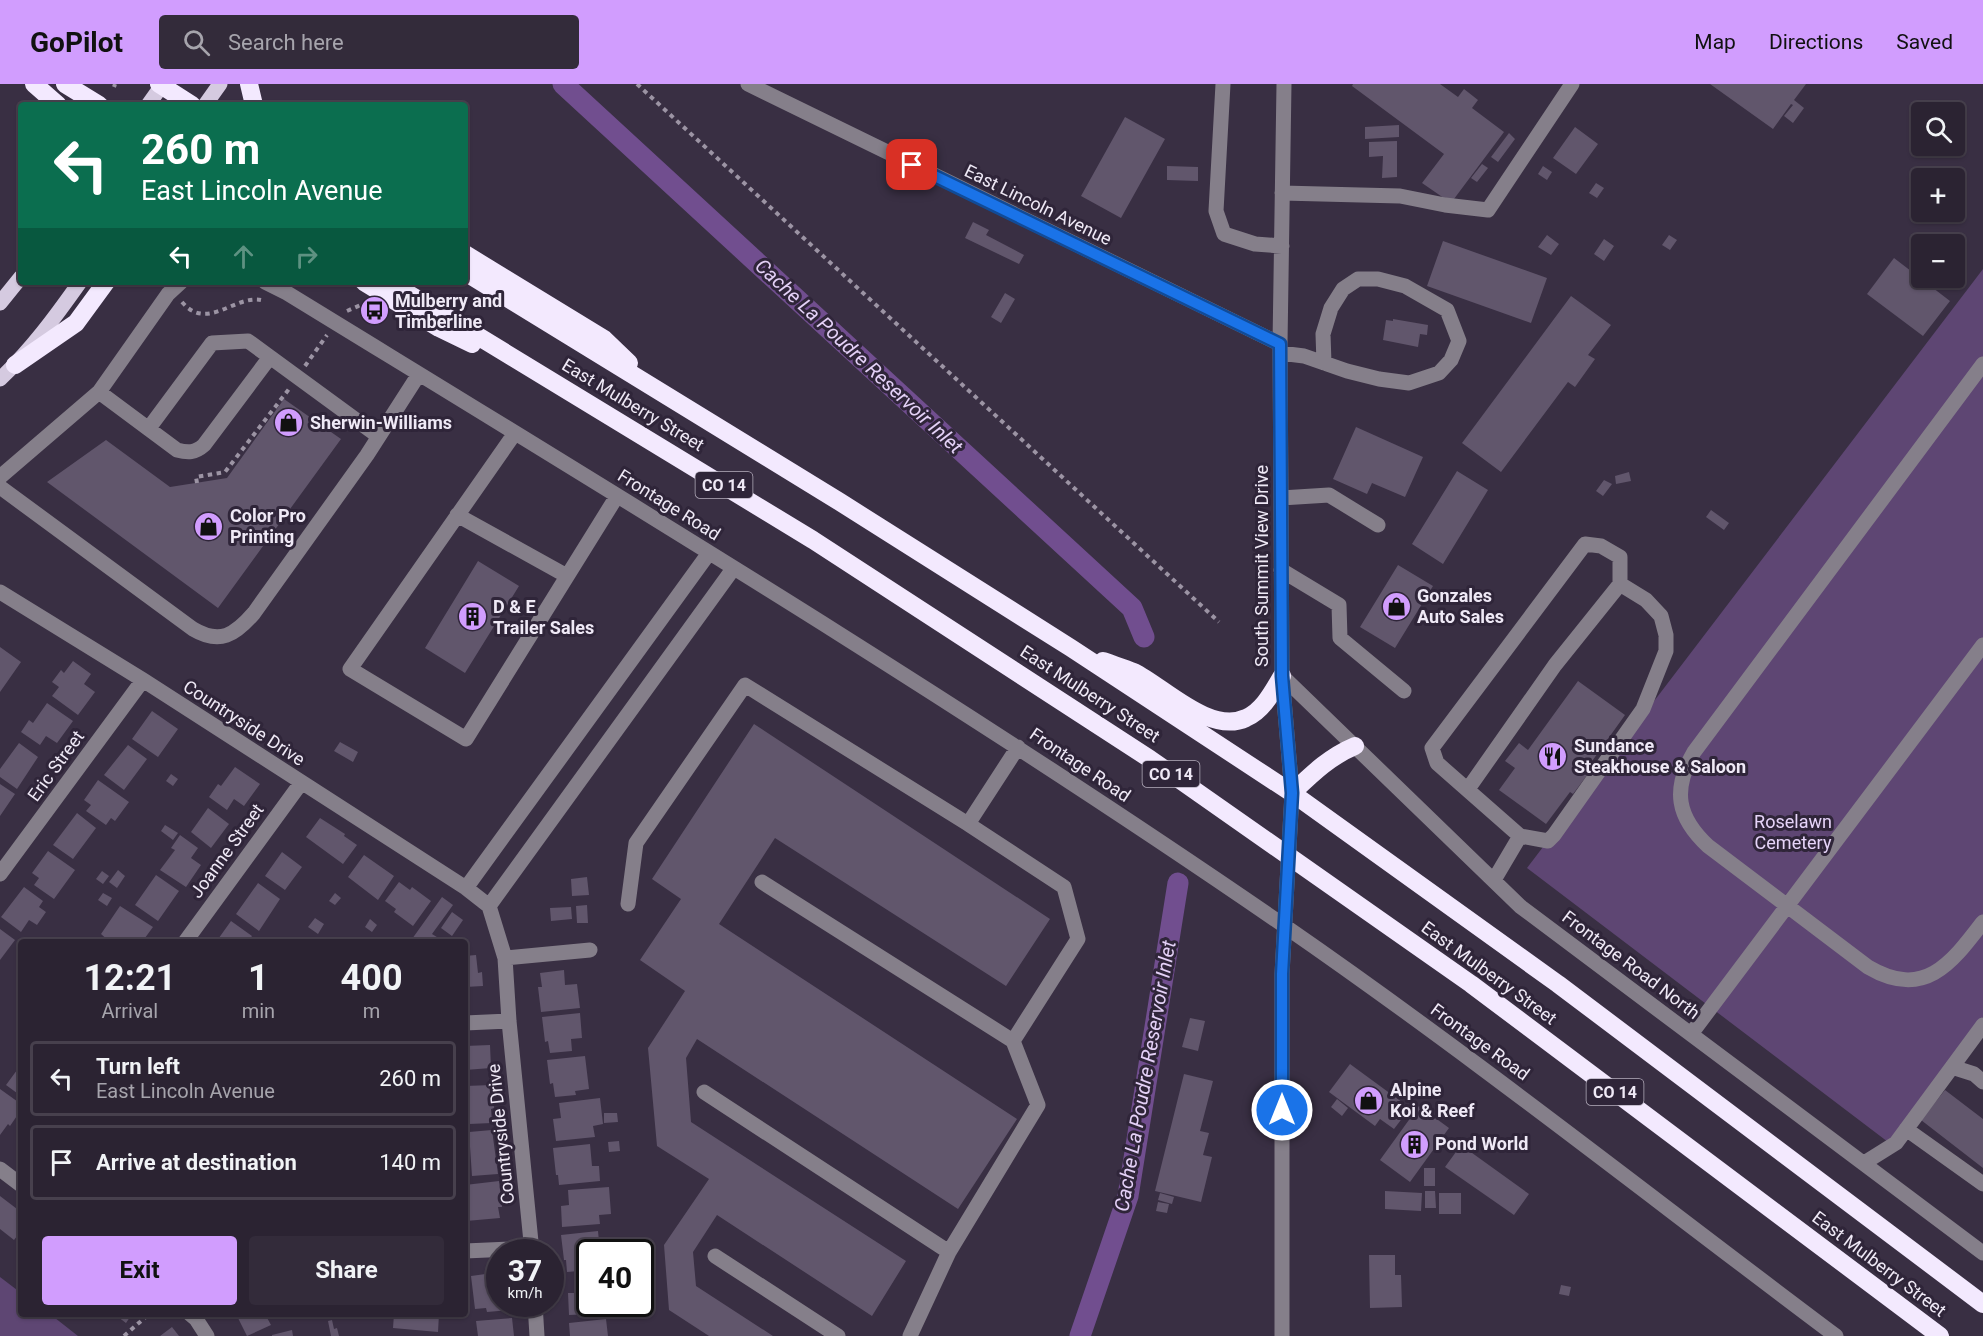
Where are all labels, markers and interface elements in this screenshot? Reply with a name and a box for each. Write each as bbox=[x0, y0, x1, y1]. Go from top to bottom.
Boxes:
search box bbox=[159, 15, 579, 69]
text: GoPilot bbox=[30, 26, 123, 59]
icon: search bbox=[180, 26, 213, 59]
text: Search here bbox=[228, 30, 344, 55]
text: Map bbox=[1694, 30, 1736, 54]
text: Directions bbox=[1769, 30, 1863, 54]
text: Saved bbox=[1896, 30, 1953, 54]
map controls bbox=[1911, 102, 1965, 288]
button: search bbox=[1911, 102, 1965, 156]
text: 260 m bbox=[141, 125, 260, 174]
icon: left bbox=[42, 126, 120, 204]
pin bbox=[886, 139, 937, 190]
icon: arrive bbox=[895, 148, 928, 181]
street label: East Lincoln Avenue bbox=[961, 160, 1115, 249]
button: + bbox=[1911, 168, 1965, 222]
text: East Lincoln Avenue bbox=[141, 175, 383, 207]
button: − bbox=[1911, 234, 1965, 288]
icon: left bbox=[164, 240, 197, 273]
icon: ahead bbox=[227, 240, 260, 273]
icon: right bbox=[290, 240, 323, 273]
water label: Cache La Poudre Reservoir Inlet bbox=[750, 254, 968, 459]
place label: Mulberry and Timberline bbox=[395, 290, 502, 332]
bus stop icon: Mulberry and Timberline bbox=[358, 295, 390, 327]
street label: East Mulberry Street bbox=[558, 354, 708, 455]
shop icon: Sherwin-Williams bbox=[273, 407, 305, 439]
place label: Sherwin-Williams bbox=[310, 412, 452, 433]
street label: Frontage Road bbox=[614, 465, 724, 544]
street label: South Summit View Drive bbox=[1251, 465, 1272, 667]
road number: CO 14 bbox=[696, 472, 752, 498]
place label: Color Pro Printing bbox=[230, 505, 306, 547]
shop icon: Color Pro Printing bbox=[193, 510, 225, 542]
place label: Gonzales Auto Sales bbox=[1417, 585, 1504, 627]
shop icon: Gonzales Auto Sales bbox=[1380, 590, 1412, 622]
place label: D & E Trailer Sales bbox=[493, 596, 594, 638]
building icon: D & E Trailer Sales bbox=[456, 601, 488, 633]
street label: East Mulberry Street bbox=[1017, 641, 1164, 747]
street label: Countryside Drive bbox=[180, 675, 309, 770]
street label: Frontage Road bbox=[1026, 723, 1135, 806]
street label: Eric Street bbox=[23, 726, 88, 805]
place label: Sundance Steakhouse & Saloon bbox=[1574, 735, 1746, 777]
restaurant icon: Sundance Steakhouse & Saloon bbox=[1537, 740, 1569, 772]
road number: CO 14 bbox=[1142, 761, 1200, 787]
street label: Joanne Street bbox=[185, 799, 268, 902]
park label: Roselawn Cemetery bbox=[1754, 811, 1832, 853]
street label: Frontage Road North bbox=[1558, 906, 1704, 1023]
street label: East Mulberry Street bbox=[1418, 916, 1561, 1029]
water label: Cache La Poudre Reservoir Inlet bbox=[1109, 938, 1181, 1213]
text: 12:21 bbox=[83, 957, 176, 999]
text: 1 bbox=[248, 957, 269, 999]
text: 400 bbox=[341, 957, 403, 999]
text: Arrival bbox=[101, 999, 158, 1023]
text: min bbox=[242, 999, 275, 1023]
text: m bbox=[363, 999, 380, 1023]
street label: Frontage Road bbox=[1427, 999, 1534, 1084]
text: Turn left bbox=[96, 1054, 180, 1079]
icon: left bbox=[45, 1062, 78, 1095]
street label: Countryside Drive bbox=[483, 1063, 518, 1205]
text: 260 m bbox=[379, 1066, 441, 1091]
position arrow bbox=[1250, 1078, 1314, 1142]
text: East Lincoln Avenue bbox=[96, 1079, 275, 1103]
place label: Alpine Koi & Reef bbox=[1390, 1079, 1475, 1121]
road number: CO 14 bbox=[1586, 1079, 1644, 1105]
shop icon: Alpine Koi & Reef bbox=[1353, 1084, 1385, 1116]
building icon: Pond World bbox=[1398, 1128, 1430, 1160]
place label: Pond World bbox=[1435, 1133, 1528, 1154]
icon: arrive bbox=[45, 1146, 78, 1179]
text: Arrive at destination bbox=[96, 1150, 297, 1175]
text: 140 m bbox=[379, 1150, 441, 1175]
street label: East Mulberry Street bbox=[1808, 1206, 1950, 1321]
button: Exit bbox=[42, 1236, 237, 1305]
button: Share bbox=[249, 1236, 444, 1305]
speed limit sign: 40 bbox=[576, 1239, 654, 1317]
text: 37 bbox=[508, 1253, 542, 1288]
text: km/h bbox=[507, 1284, 543, 1302]

